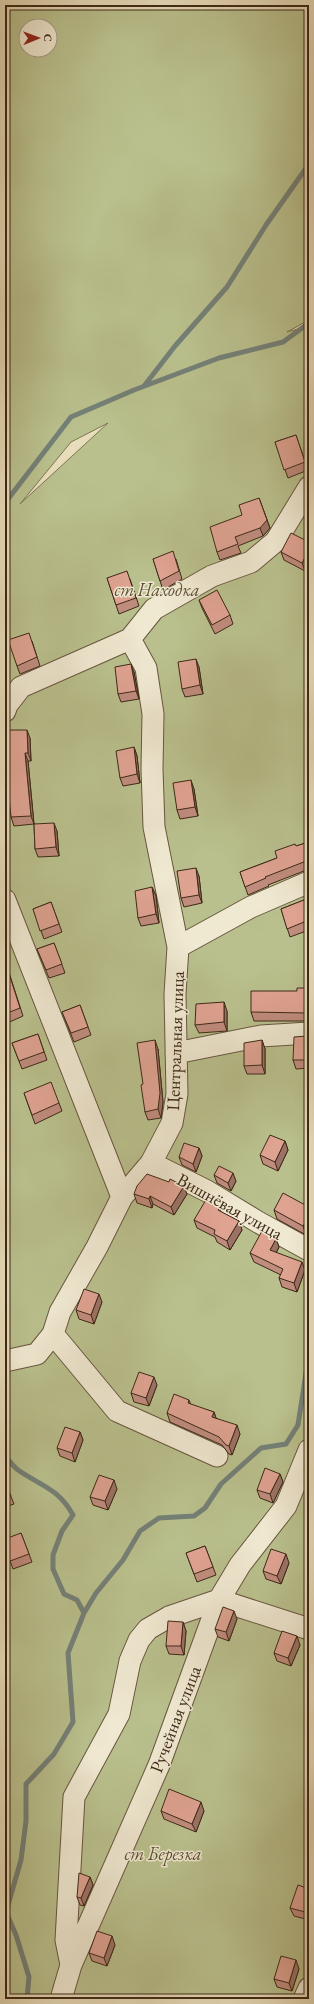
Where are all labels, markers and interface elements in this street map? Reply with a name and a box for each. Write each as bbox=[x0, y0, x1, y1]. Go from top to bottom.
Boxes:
north arrow bbox=[18, 18, 58, 58]
text: С bbox=[41, 34, 55, 42]
park label: ст Находка bbox=[114, 578, 200, 601]
street label: Центральная улица bbox=[161, 970, 189, 1111]
street label: Вишнёвая улица bbox=[173, 1167, 288, 1245]
street label: Ручейная улица bbox=[144, 1662, 206, 1776]
park label: ст Березка bbox=[124, 1842, 202, 1866]

